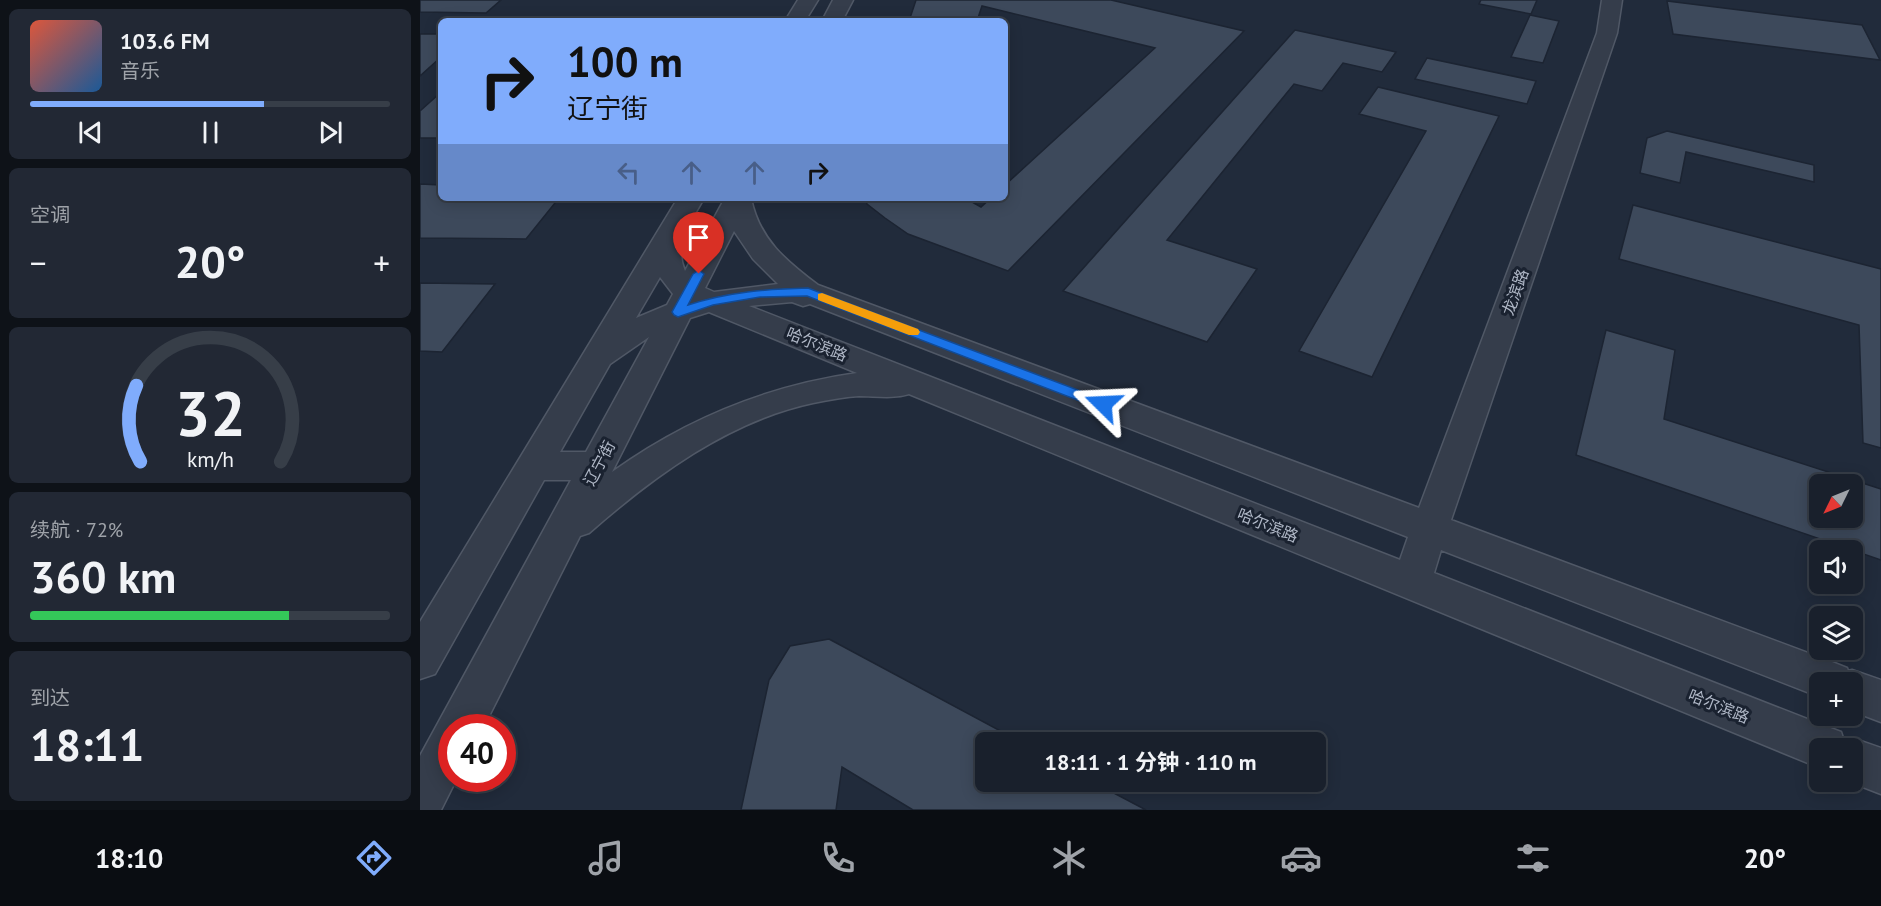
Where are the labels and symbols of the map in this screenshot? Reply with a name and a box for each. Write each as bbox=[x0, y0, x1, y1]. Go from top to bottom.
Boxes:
pin bbox=[673, 212, 724, 274]
street label: 龙滨路 bbox=[1497, 266, 1533, 318]
street label: 哈尔滨路 bbox=[784, 323, 850, 365]
position arrow bbox=[1071, 372, 1135, 436]
street label: 辽宁街 bbox=[579, 437, 619, 489]
north arrow bbox=[1809, 474, 1863, 528]
street label: 哈尔滨路 bbox=[1235, 504, 1301, 546]
street label: 哈尔滨路 bbox=[1686, 685, 1752, 727]
speed limit sign: 40 bbox=[438, 714, 516, 792]

